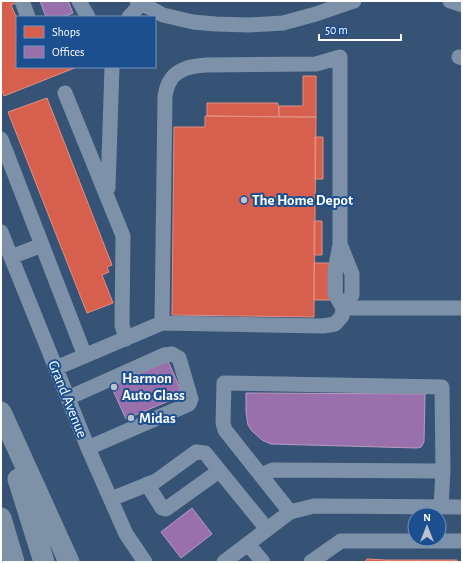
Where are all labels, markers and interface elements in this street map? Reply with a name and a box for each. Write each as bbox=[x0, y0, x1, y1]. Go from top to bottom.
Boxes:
legend bbox=[16, 16, 156, 68]
scale bar bbox=[319, 16, 401, 42]
text: 50 m bbox=[325, 24, 348, 36]
text: Shops bbox=[52, 26, 80, 38]
text: Offices bbox=[52, 46, 85, 58]
place label: The Home Depot bbox=[252, 193, 353, 208]
marker: The Home Depot bbox=[239, 195, 249, 205]
street label: Grand Avenue bbox=[45, 358, 90, 440]
place label: Harmon Auto Glass bbox=[122, 371, 185, 403]
marker: Harmon Auto Glass bbox=[109, 382, 119, 392]
place label: Midas bbox=[139, 411, 176, 426]
marker: Midas bbox=[126, 413, 136, 423]
north arrow bbox=[407, 507, 447, 547]
text: N bbox=[423, 512, 431, 523]

